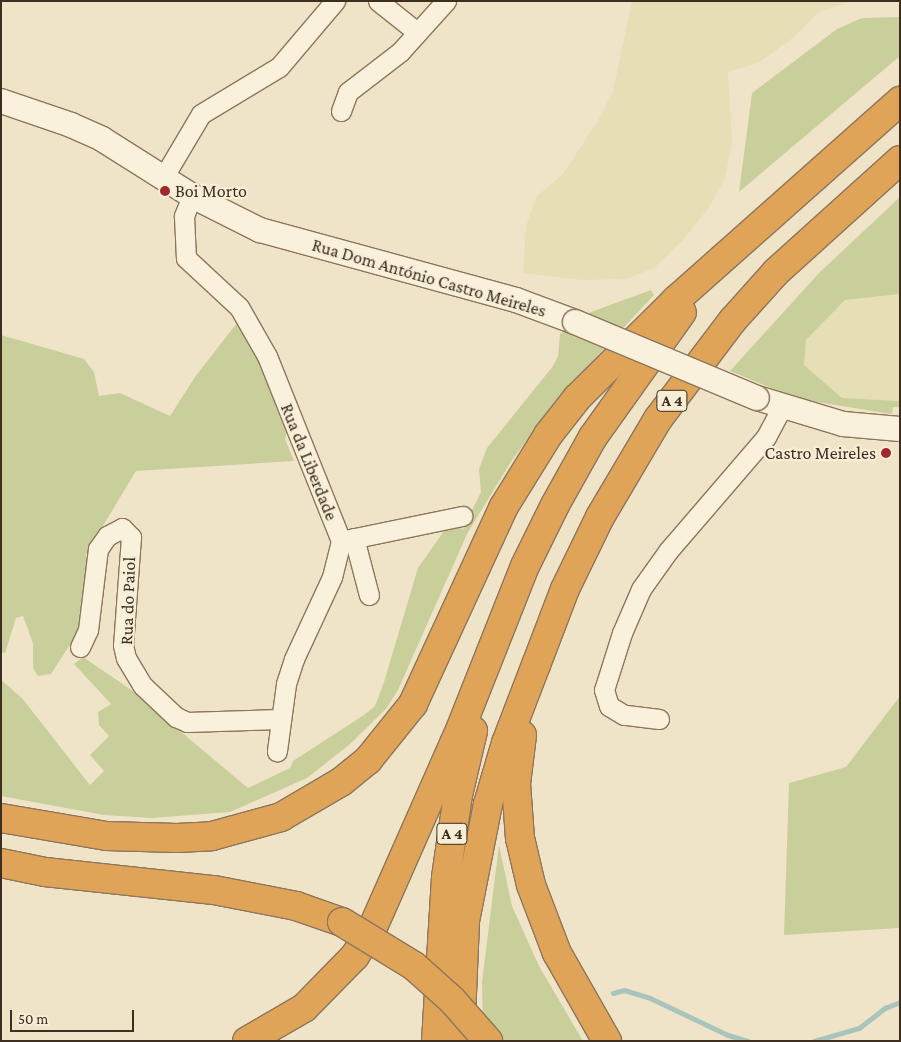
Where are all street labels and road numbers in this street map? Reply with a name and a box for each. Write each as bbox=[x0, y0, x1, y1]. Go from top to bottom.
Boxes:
street label: Rua Dom António Castro Meireles bbox=[309, 234, 549, 322]
road number: A 4 bbox=[656, 388, 688, 414]
street label: Rua da Liberdade bbox=[276, 400, 342, 524]
street label: Rua do Paiol bbox=[116, 557, 140, 645]
road number: A 4 bbox=[436, 821, 468, 848]

